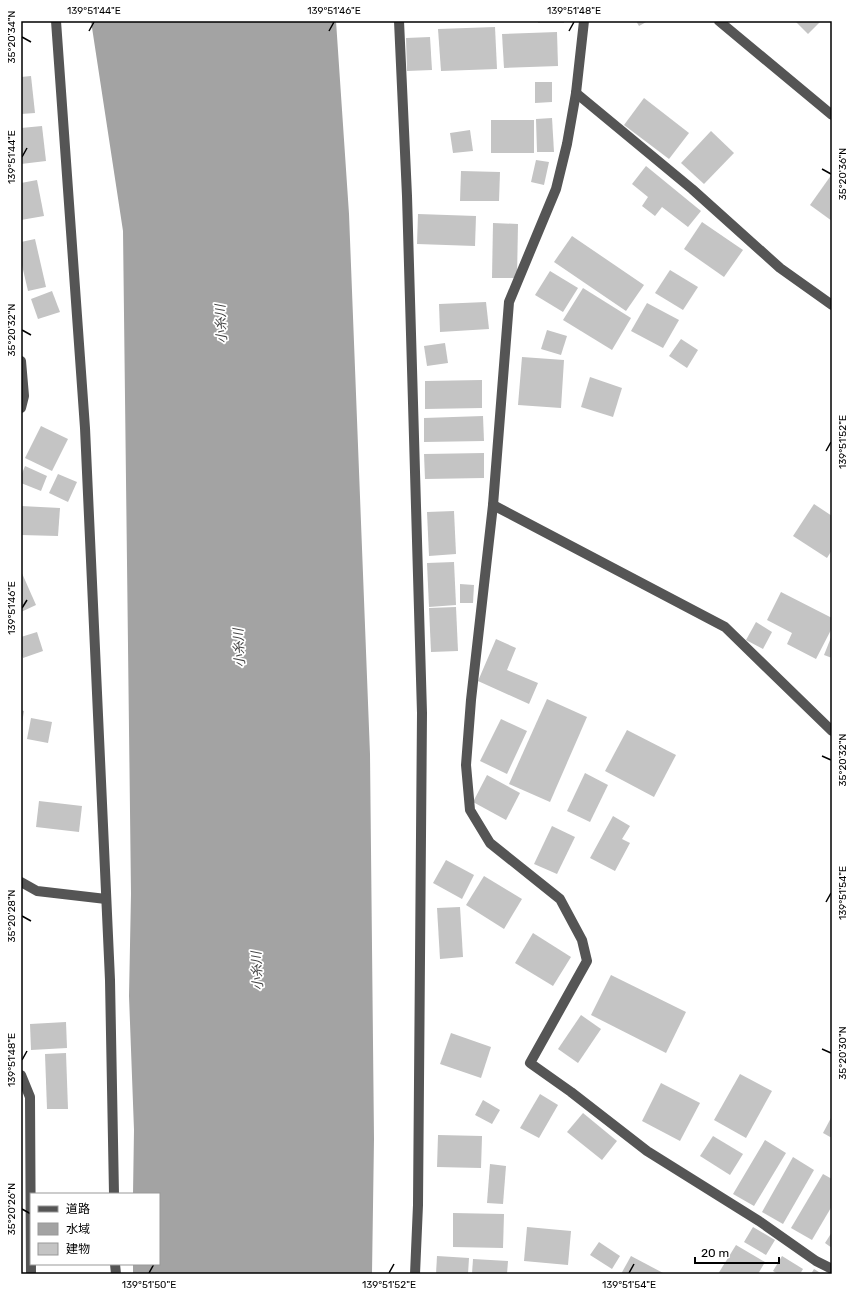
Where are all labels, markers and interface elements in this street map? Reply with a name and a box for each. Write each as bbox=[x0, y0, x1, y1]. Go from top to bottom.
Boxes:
text: 139°51'44"E bbox=[67, 5, 121, 17]
text: 139°51'46"E bbox=[307, 5, 361, 17]
text: 139°51'48"E bbox=[547, 5, 601, 17]
text: 35°20'34"N bbox=[6, 10, 18, 63]
text: 139°51'44"E bbox=[6, 130, 18, 184]
text: 35°20'36"N bbox=[837, 148, 849, 200]
water label: 小糸川 bbox=[212, 302, 230, 344]
text: 35°20'32"N bbox=[6, 304, 18, 356]
text: 139°51'52"E bbox=[837, 415, 849, 469]
text: 139°51'46"E bbox=[6, 581, 18, 635]
water label: 小糸川 bbox=[230, 626, 248, 668]
text: 35°20'32"N bbox=[837, 734, 849, 786]
text: 139°51'54"E bbox=[837, 866, 849, 920]
text: 35°20'28"N bbox=[6, 889, 18, 943]
water label: 小糸川 bbox=[248, 949, 266, 991]
text: 35°20'30"N bbox=[837, 1026, 849, 1080]
text: 139°51'48"E bbox=[6, 1033, 18, 1087]
text: 35°20'26"N bbox=[6, 1183, 18, 1235]
legend bbox=[30, 1193, 160, 1265]
text: 道路 bbox=[66, 1202, 90, 1216]
text: 水域 bbox=[66, 1222, 90, 1236]
scale bar bbox=[695, 1239, 779, 1265]
text: 建物 bbox=[66, 1242, 90, 1256]
text: 20 m bbox=[701, 1246, 729, 1260]
text: 139°51'50"E bbox=[122, 1279, 176, 1291]
text: 139°51'52"E bbox=[362, 1279, 416, 1291]
text: 139°51'54"E bbox=[602, 1279, 656, 1291]

